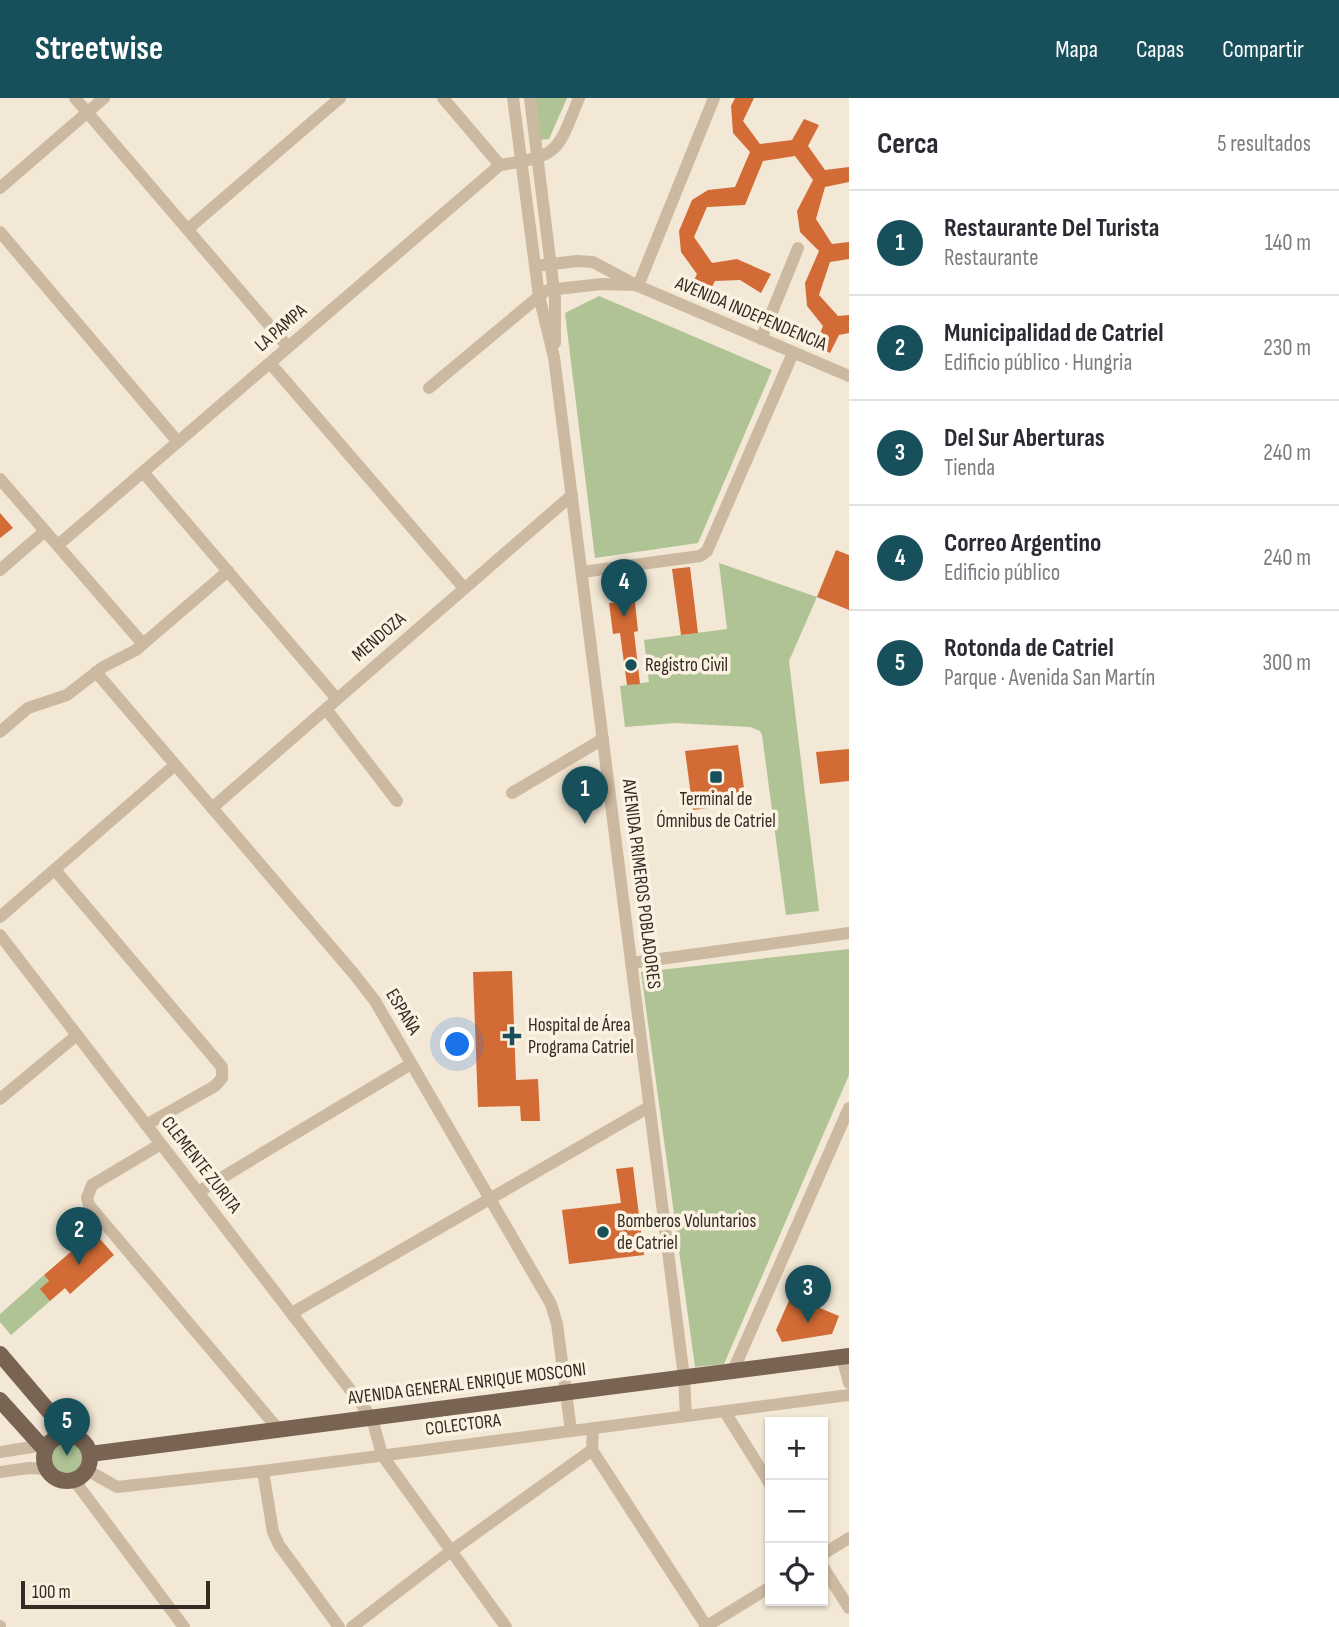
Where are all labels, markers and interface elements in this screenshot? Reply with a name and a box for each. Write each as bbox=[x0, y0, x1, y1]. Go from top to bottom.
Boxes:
text: Streetwise bbox=[35, 29, 163, 69]
text: Mapa bbox=[1055, 35, 1098, 64]
text: Capas bbox=[1136, 35, 1184, 64]
text: Compartir bbox=[1222, 35, 1304, 64]
text: Cerca bbox=[877, 126, 939, 162]
text: 5 resultados bbox=[1217, 130, 1311, 158]
text: Restaurante Del Turista bbox=[944, 213, 1159, 244]
text: 1 bbox=[895, 229, 905, 257]
text: 140 m bbox=[1265, 229, 1311, 257]
text: Restaurante bbox=[944, 244, 1038, 272]
street label: AVENIDA INDEPENDENCIA bbox=[671, 271, 831, 357]
street label: LA PAMPA bbox=[250, 299, 312, 357]
text: Municipalidad de Catriel bbox=[944, 318, 1164, 349]
text: 2 bbox=[895, 334, 905, 362]
text: 230 m bbox=[1263, 334, 1311, 362]
text: Edificio público · Hungria bbox=[944, 349, 1132, 377]
text: Del Sur Aberturas bbox=[944, 423, 1105, 454]
text: 3 bbox=[895, 439, 905, 467]
text: 240 m bbox=[1263, 439, 1311, 467]
text: Tienda bbox=[944, 454, 995, 482]
text: Correo Argentino bbox=[944, 528, 1101, 559]
text: 4 bbox=[895, 544, 905, 572]
text: 240 m bbox=[1263, 544, 1311, 572]
pin: 4 bbox=[601, 559, 647, 617]
text: Edificio público bbox=[944, 559, 1060, 587]
street label: MENDOZA bbox=[348, 607, 411, 666]
text: Rotonda de Catriel bbox=[944, 633, 1114, 664]
text: 5 bbox=[895, 649, 905, 677]
text: 300 m bbox=[1262, 649, 1311, 677]
place label: Registro Civil bbox=[645, 654, 728, 677]
marker: Registro Civil bbox=[623, 657, 639, 673]
text: Parque · Avenida San Martín bbox=[944, 664, 1155, 692]
pin: 1 bbox=[562, 766, 608, 824]
marker: Terminal de Ómnibus de Catriel bbox=[708, 769, 724, 785]
street label: AVENIDA PRIMEROS POBLADORES bbox=[617, 777, 665, 990]
place label: Terminal de Ómnibus de Catriel bbox=[656, 788, 776, 833]
street label: ESPAÑA bbox=[380, 985, 426, 1040]
place label: Hospital de Área Programa Catriel bbox=[528, 1014, 634, 1059]
marker: Hospital de Área Programa Catriel bbox=[502, 1026, 522, 1046]
your location bbox=[440, 1027, 474, 1061]
street label: CLEMENTE ZURITA bbox=[156, 1112, 246, 1219]
pin: 2 bbox=[56, 1207, 102, 1265]
place label: Bomberos Voluntarios de Catriel bbox=[617, 1210, 756, 1255]
marker: Bomberos Voluntarios de Catriel bbox=[595, 1224, 611, 1240]
pin: 3 bbox=[785, 1265, 831, 1323]
street label: AVENIDA GENERAL ENRIQUE MOSCONI bbox=[346, 1358, 587, 1410]
pin: 5 bbox=[44, 1398, 90, 1456]
street label: COLECTORA bbox=[424, 1409, 503, 1441]
map controls bbox=[765, 1417, 828, 1606]
button: + bbox=[765, 1417, 828, 1480]
button: − bbox=[765, 1480, 828, 1543]
button: locate bbox=[765, 1543, 828, 1606]
scale bar bbox=[21, 1578, 210, 1610]
text: 100 m bbox=[32, 1581, 71, 1604]

